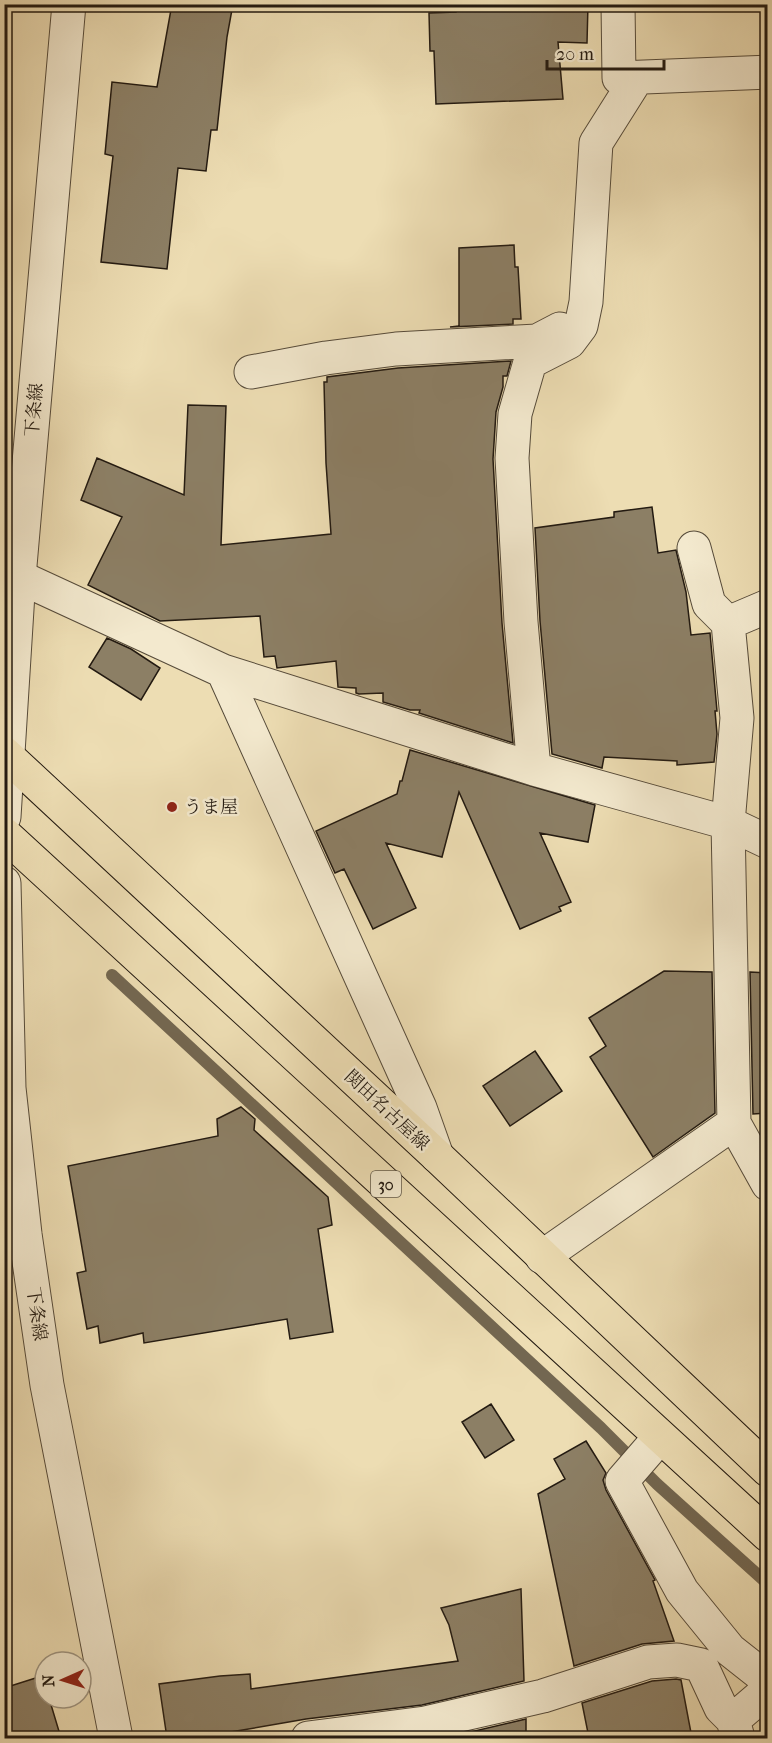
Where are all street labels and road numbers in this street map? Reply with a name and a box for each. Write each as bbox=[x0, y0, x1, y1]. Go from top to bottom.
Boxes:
street label: 下条線 bbox=[22, 382, 47, 438]
street label: 関田名古屋線 bbox=[340, 1066, 433, 1155]
road number: 30 bbox=[371, 1171, 401, 1197]
street label: 下条線 bbox=[22, 1286, 51, 1342]

